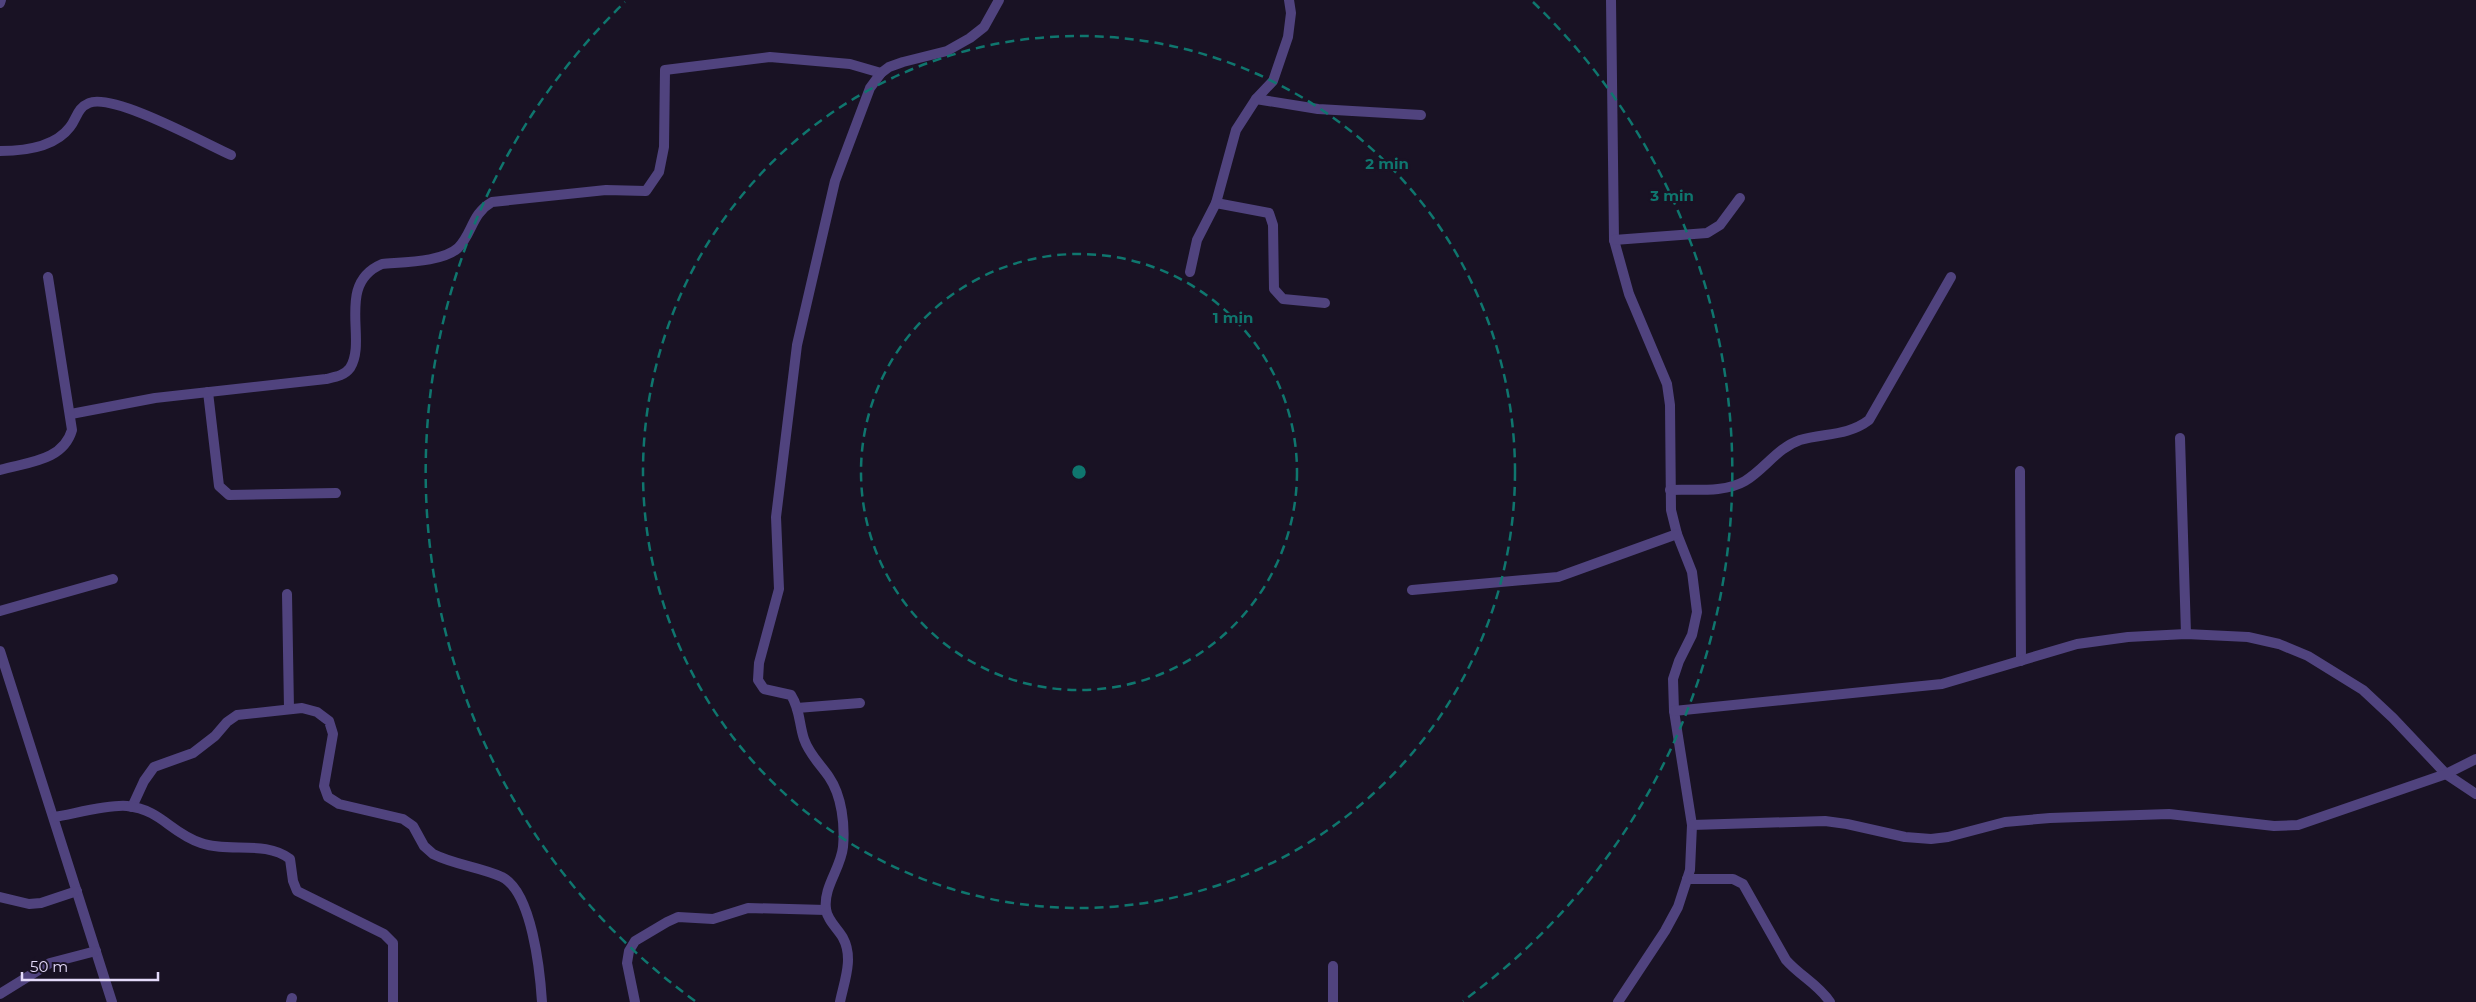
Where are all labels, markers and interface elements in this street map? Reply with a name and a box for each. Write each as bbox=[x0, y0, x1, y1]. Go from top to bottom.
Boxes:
text: 2 min bbox=[1365, 154, 1409, 173]
text: 3 min bbox=[1649, 186, 1694, 205]
text: 1 min bbox=[1213, 308, 1253, 327]
centre of rings bbox=[1070, 463, 1088, 481]
scale bar bbox=[22, 950, 159, 982]
text: 50 m bbox=[30, 957, 68, 976]

